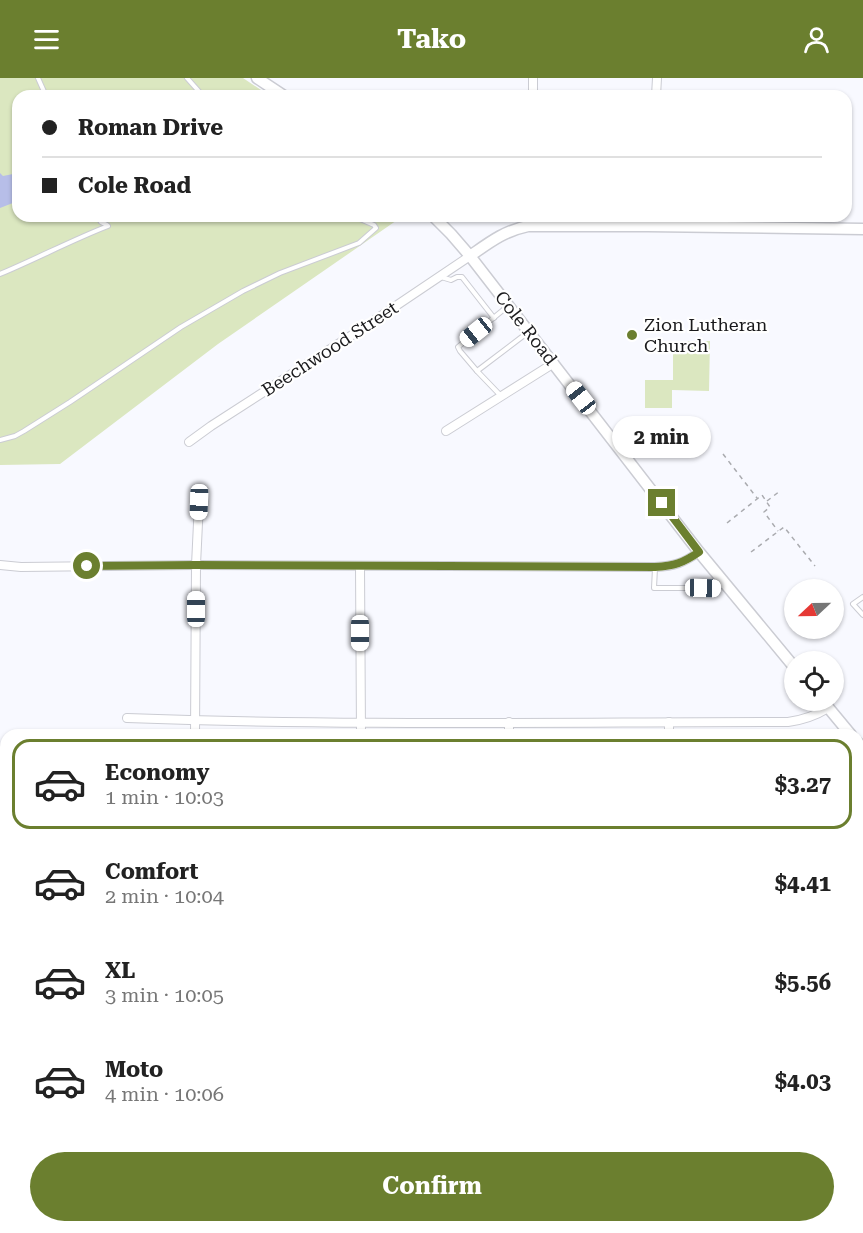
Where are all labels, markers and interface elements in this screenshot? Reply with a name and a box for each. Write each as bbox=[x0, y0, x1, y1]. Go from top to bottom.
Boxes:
icon: menu bbox=[30, 23, 63, 56]
text: Tako bbox=[397, 23, 466, 55]
icon: person bbox=[800, 23, 833, 56]
text: Roman Drive bbox=[78, 115, 223, 140]
text: Cole Road bbox=[78, 173, 191, 198]
street label: Cole Road bbox=[491, 286, 562, 369]
street label: Beechwood Street bbox=[258, 297, 402, 400]
car bbox=[456, 314, 496, 350]
place label: Zion Lutheran Church bbox=[644, 314, 768, 356]
marker: Zion Lutheran Church bbox=[625, 328, 639, 342]
car bbox=[563, 378, 599, 418]
callout: 2 min bbox=[612, 416, 712, 458]
text: 2 min bbox=[634, 425, 689, 449]
car bbox=[189, 484, 209, 520]
route end bbox=[648, 489, 675, 516]
route start bbox=[73, 552, 100, 579]
car bbox=[685, 579, 721, 597]
north arrow bbox=[784, 579, 844, 639]
map controls bbox=[784, 579, 844, 711]
car bbox=[187, 591, 205, 627]
car bbox=[351, 615, 369, 651]
button: locate bbox=[784, 651, 844, 711]
icon: car bbox=[33, 757, 87, 811]
text: Economy bbox=[105, 760, 209, 785]
text: $3.27 bbox=[775, 772, 831, 797]
text: 1 min · 10:03 bbox=[105, 785, 224, 809]
icon: car bbox=[33, 856, 87, 910]
text: Comfort bbox=[105, 859, 198, 884]
text: $4.41 bbox=[775, 871, 831, 896]
text: 2 min · 10:04 bbox=[105, 884, 224, 908]
icon: car bbox=[33, 955, 87, 1009]
text: XL bbox=[105, 958, 135, 983]
text: $5.56 bbox=[775, 970, 831, 995]
text: 3 min · 10:05 bbox=[105, 983, 224, 1007]
icon: car bbox=[33, 1054, 87, 1108]
text: Moto bbox=[105, 1057, 163, 1082]
text: $4.03 bbox=[775, 1069, 831, 1094]
text: 4 min · 10:06 bbox=[105, 1082, 224, 1106]
button: Confirm bbox=[30, 1152, 834, 1221]

